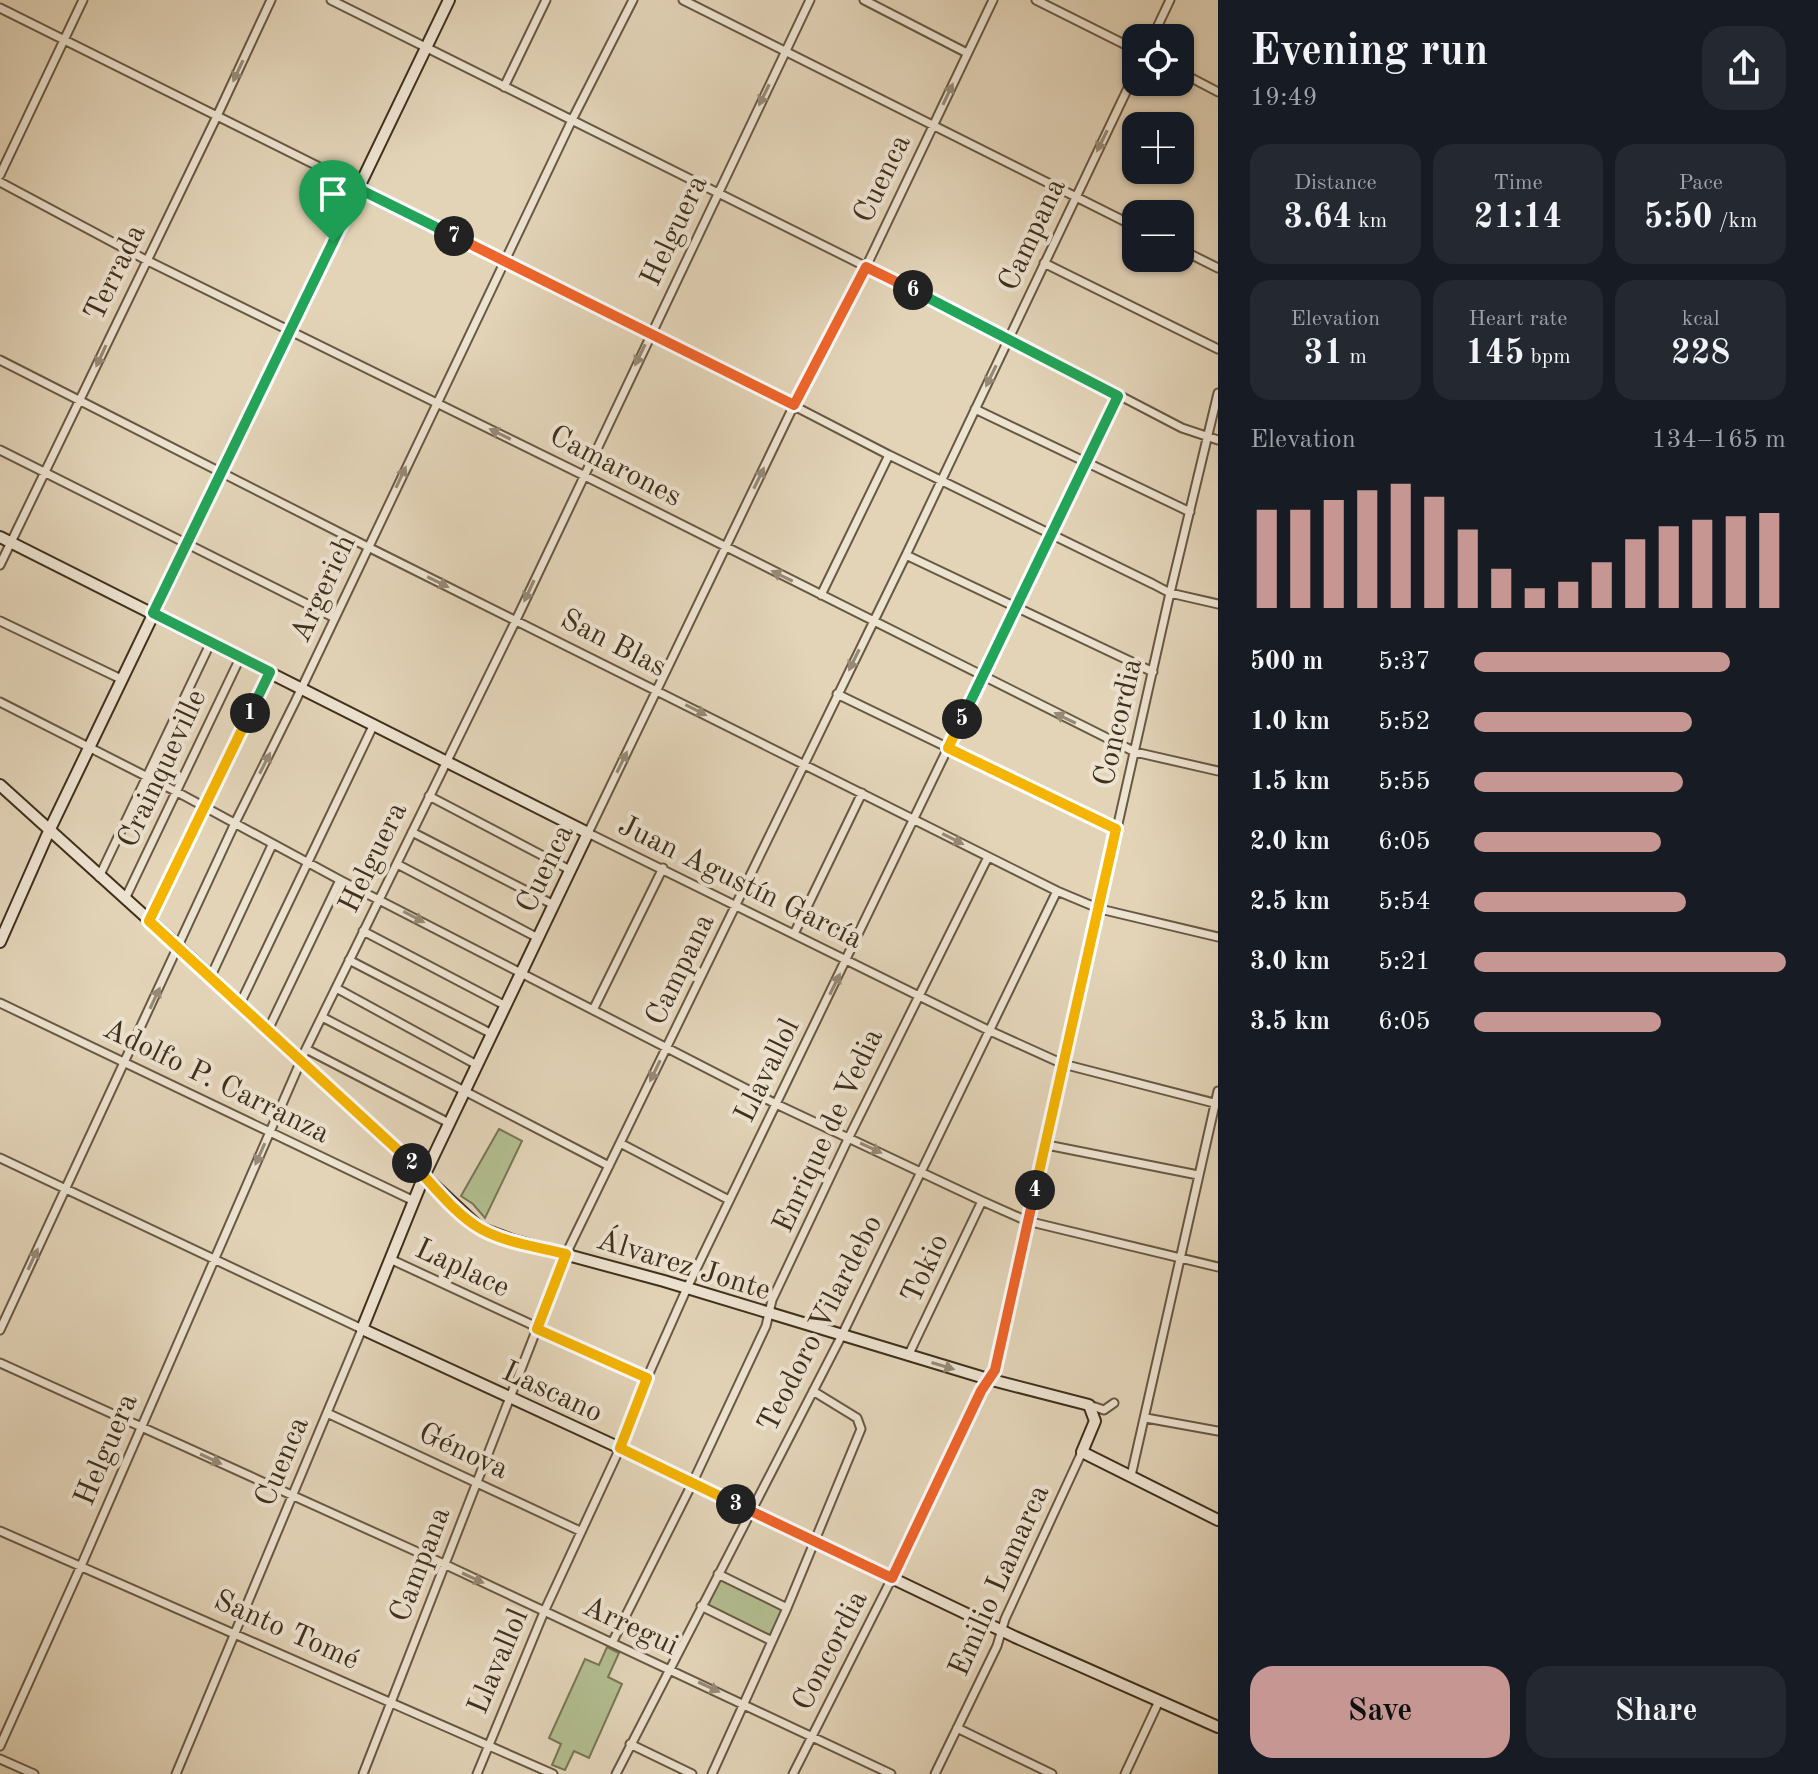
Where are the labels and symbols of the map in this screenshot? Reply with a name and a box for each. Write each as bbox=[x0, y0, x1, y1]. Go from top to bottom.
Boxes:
one-way arrow bbox=[231, 59, 245, 83]
one-way arrow bbox=[941, 82, 955, 105]
one-way arrow bbox=[757, 84, 771, 107]
one-way arrow bbox=[1095, 129, 1109, 152]
street label: Cuenca bbox=[849, 130, 917, 228]
pin bbox=[299, 160, 367, 242]
street label: Helguera bbox=[636, 171, 714, 291]
street label: Campana bbox=[994, 174, 1072, 296]
pin: 7 bbox=[434, 216, 474, 256]
street label: Terrada bbox=[80, 220, 152, 326]
pin: 6 bbox=[893, 270, 933, 310]
one-way arrow bbox=[94, 344, 108, 367]
one-way arrow bbox=[633, 344, 647, 367]
one-way arrow bbox=[984, 364, 998, 388]
street label: Camarones bbox=[544, 421, 686, 513]
one-way arrow bbox=[489, 427, 512, 441]
one-way arrow bbox=[394, 465, 408, 488]
one-way arrow bbox=[752, 466, 766, 489]
street label: Argerich bbox=[286, 530, 362, 647]
one-way arrow bbox=[771, 569, 794, 583]
one-way arrow bbox=[426, 575, 449, 589]
one-way arrow bbox=[522, 579, 536, 602]
street label: San Blas bbox=[555, 604, 671, 683]
one-way arrow bbox=[847, 649, 861, 672]
street label: Concordia bbox=[1090, 656, 1148, 789]
street label: Crainqueville bbox=[113, 685, 212, 852]
pin: 1 bbox=[230, 693, 270, 733]
pin: 5 bbox=[942, 699, 982, 739]
one-way arrow bbox=[684, 703, 707, 717]
one-way arrow bbox=[1053, 711, 1076, 725]
one-way arrow bbox=[258, 751, 272, 774]
one-way arrow bbox=[615, 751, 629, 774]
street label: Helguera bbox=[334, 798, 413, 918]
street label: Juan Agustín García bbox=[613, 811, 867, 955]
street label: Cuenca bbox=[512, 820, 580, 918]
one-way arrow bbox=[942, 832, 965, 845]
street label: Campana bbox=[641, 909, 721, 1030]
one-way arrow bbox=[403, 910, 426, 924]
one-way arrow bbox=[828, 972, 842, 995]
one-way arrow bbox=[148, 986, 162, 1010]
street label: Adolfo P. Carranza bbox=[98, 1014, 334, 1150]
street label: Llavallol bbox=[730, 1014, 806, 1127]
street label: Enrique de Vedia bbox=[768, 1024, 889, 1237]
one-way arrow bbox=[649, 1060, 662, 1083]
one-way arrow bbox=[859, 1141, 883, 1155]
one-way arrow bbox=[254, 1142, 267, 1166]
pin: 2 bbox=[392, 1143, 432, 1183]
pin: 4 bbox=[1015, 1170, 1055, 1210]
street label: Teodoro Vilardebo bbox=[753, 1211, 888, 1437]
street label: Álvarez Jonte bbox=[593, 1220, 775, 1307]
street label: Tokio bbox=[897, 1229, 955, 1308]
street label: Laplace bbox=[410, 1234, 514, 1304]
one-way arrow bbox=[26, 1247, 40, 1271]
street label: Lascano bbox=[497, 1357, 607, 1429]
one-way arrow bbox=[932, 1360, 956, 1373]
street label: Helguera bbox=[70, 1389, 144, 1510]
street label: Cuenca bbox=[251, 1412, 315, 1511]
street label: Génova bbox=[414, 1418, 513, 1486]
one-way arrow bbox=[199, 1452, 223, 1466]
street label: Emilio Lamarca bbox=[944, 1481, 1055, 1681]
pin: 3 bbox=[716, 1484, 756, 1524]
street label: Campana bbox=[385, 1503, 456, 1626]
one-way arrow bbox=[461, 1571, 485, 1585]
street label: Santo Tomé bbox=[209, 1586, 363, 1676]
street label: Concordia bbox=[788, 1586, 874, 1716]
street label: Arregui bbox=[578, 1592, 683, 1662]
street label: Llavallol bbox=[463, 1605, 534, 1719]
one-way arrow bbox=[697, 1681, 721, 1694]

